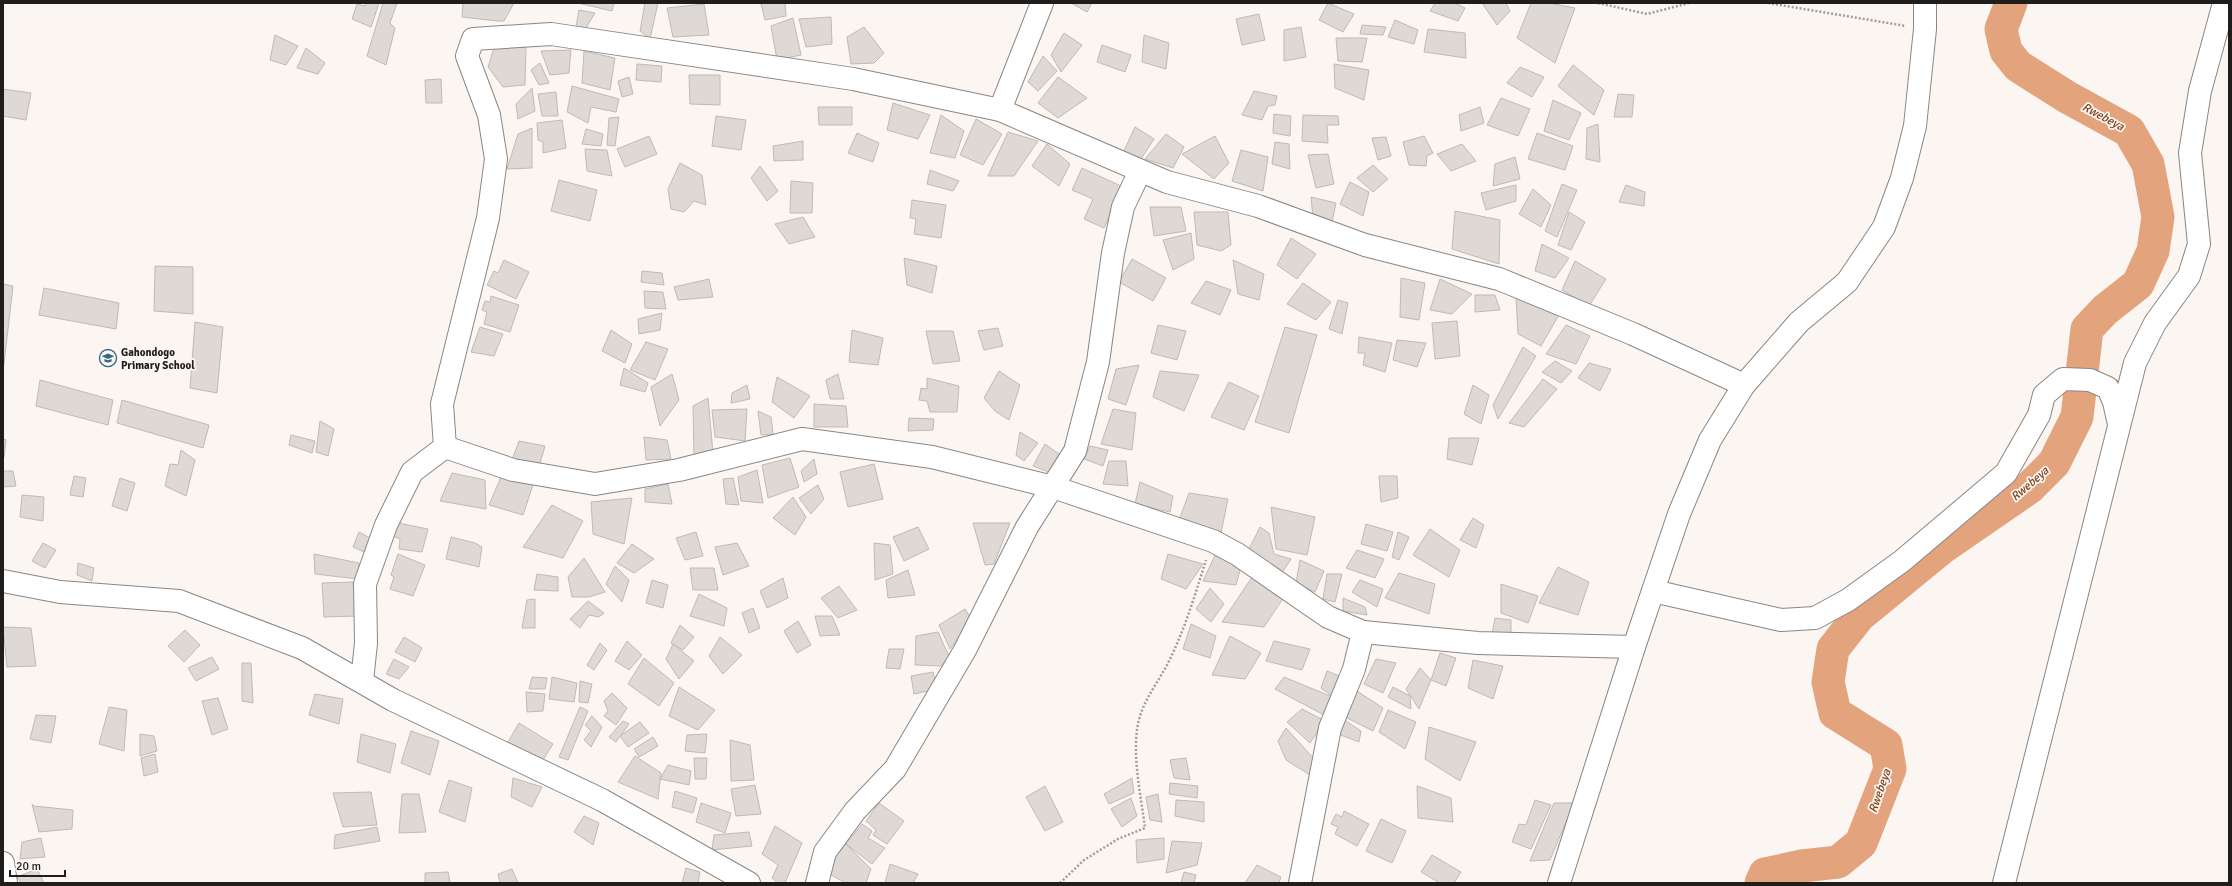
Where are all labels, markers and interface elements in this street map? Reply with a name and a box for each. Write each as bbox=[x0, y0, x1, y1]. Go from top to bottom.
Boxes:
water label: Rwebeya bbox=[2079, 100, 2127, 135]
place label: Gahondogo Primary School bbox=[121, 346, 195, 372]
school or university icon: Gahondogo Primary School bbox=[98, 348, 118, 368]
water label: Rwebeya bbox=[2008, 463, 2053, 505]
water label: Rwebeya bbox=[1866, 766, 1895, 815]
scale bar bbox=[10, 852, 65, 878]
text: 20 m bbox=[16, 859, 41, 874]

